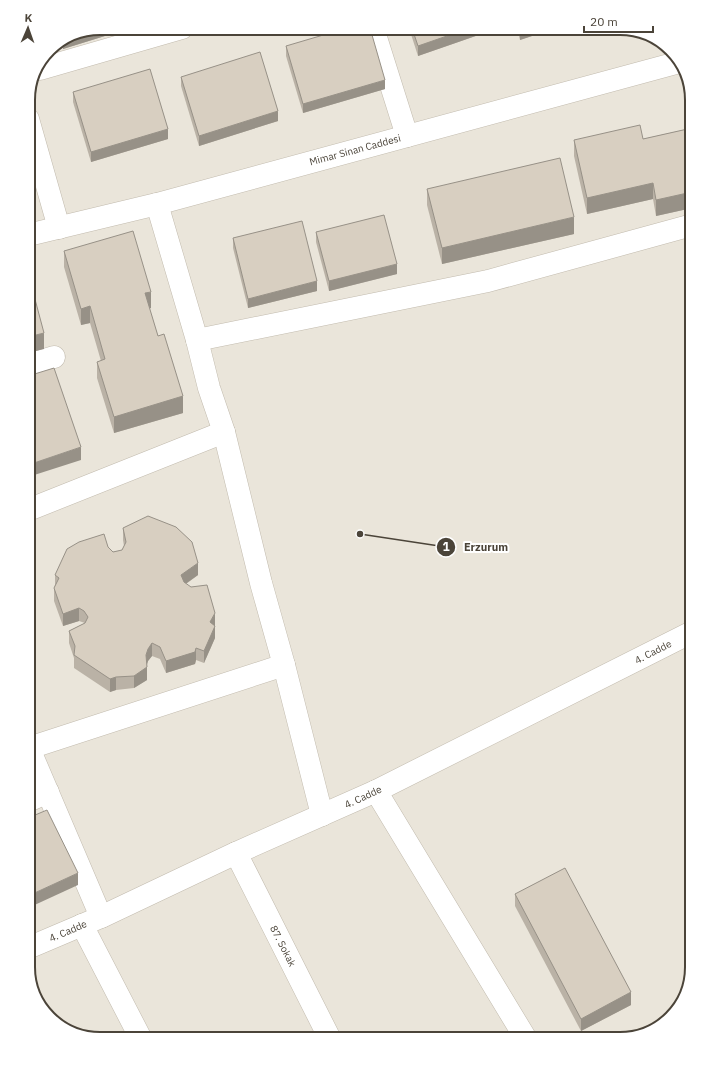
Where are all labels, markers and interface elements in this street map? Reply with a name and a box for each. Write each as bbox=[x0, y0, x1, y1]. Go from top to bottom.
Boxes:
north arrow bbox=[8, 8, 48, 48]
scale bar bbox=[584, 8, 653, 34]
text: K bbox=[24, 11, 33, 25]
text: 20 m bbox=[590, 14, 618, 29]
street label: Mimar Sinan Caddesi bbox=[308, 132, 402, 168]
callout: Erzurum bbox=[436, 536, 516, 559]
text: 1 bbox=[442, 539, 450, 554]
text: Erzurum bbox=[464, 540, 508, 554]
street label: 4. Cadde bbox=[632, 637, 674, 667]
street label: 4. Cadde bbox=[342, 783, 384, 811]
street label: 4. Cadde bbox=[47, 917, 89, 945]
street label: 87. Sokak bbox=[267, 923, 299, 969]

